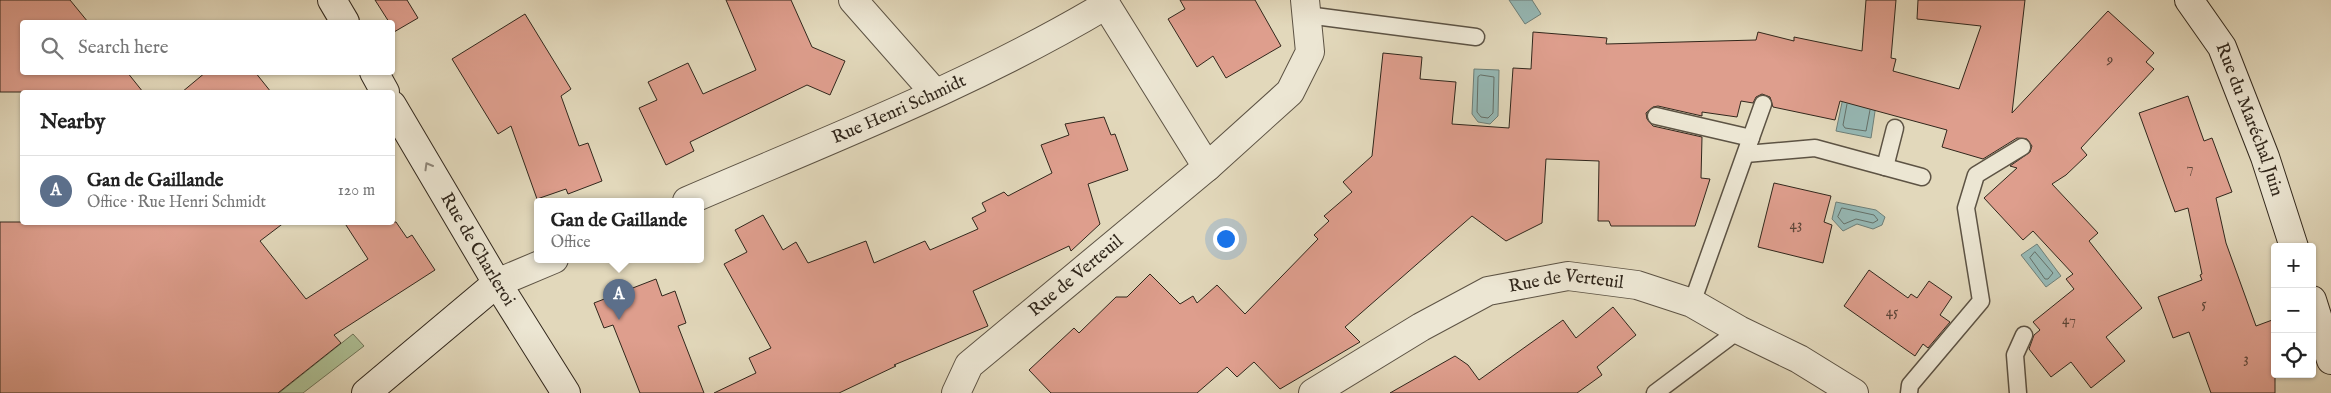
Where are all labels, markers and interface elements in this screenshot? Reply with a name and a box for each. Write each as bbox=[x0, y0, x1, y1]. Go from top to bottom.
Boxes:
search box bbox=[20, 20, 395, 75]
icon: search bbox=[38, 34, 66, 62]
text: Search here bbox=[78, 36, 169, 60]
street label: Rue du Maréchal Juin bbox=[2210, 39, 2289, 200]
house number: 9 bbox=[2106, 50, 2113, 69]
street label: Rue Henri Schmidt bbox=[828, 69, 970, 149]
text: Nearby bbox=[40, 109, 105, 136]
house number: 7 bbox=[2186, 158, 2194, 177]
one-way arrow bbox=[425, 162, 435, 171]
text: Gan de Gaillande bbox=[87, 169, 224, 193]
text: A bbox=[51, 181, 61, 201]
text: 120 m bbox=[338, 181, 375, 201]
street label: Rue de Charleroi bbox=[435, 189, 520, 311]
text: Office · Rue Henri Schmidt bbox=[87, 193, 266, 213]
popup bbox=[534, 198, 704, 263]
text: Gan de Gaillande bbox=[551, 209, 687, 233]
house number: 43 bbox=[1790, 215, 1802, 234]
your location bbox=[1213, 226, 1239, 252]
street label: Rue de Verteuil bbox=[1024, 230, 1128, 322]
text: Office bbox=[551, 233, 591, 253]
map controls bbox=[2271, 243, 2316, 378]
button: + bbox=[2271, 243, 2316, 288]
street label: Rue de Verteuil bbox=[1507, 264, 1625, 298]
pin: A bbox=[603, 279, 635, 320]
button: − bbox=[2271, 288, 2316, 333]
house number: 5 bbox=[2201, 294, 2207, 313]
house number: 45 bbox=[1886, 302, 1899, 321]
house number: 47 bbox=[2062, 310, 2076, 329]
button: locate bbox=[2271, 333, 2316, 378]
house number: 3 bbox=[2243, 349, 2249, 368]

